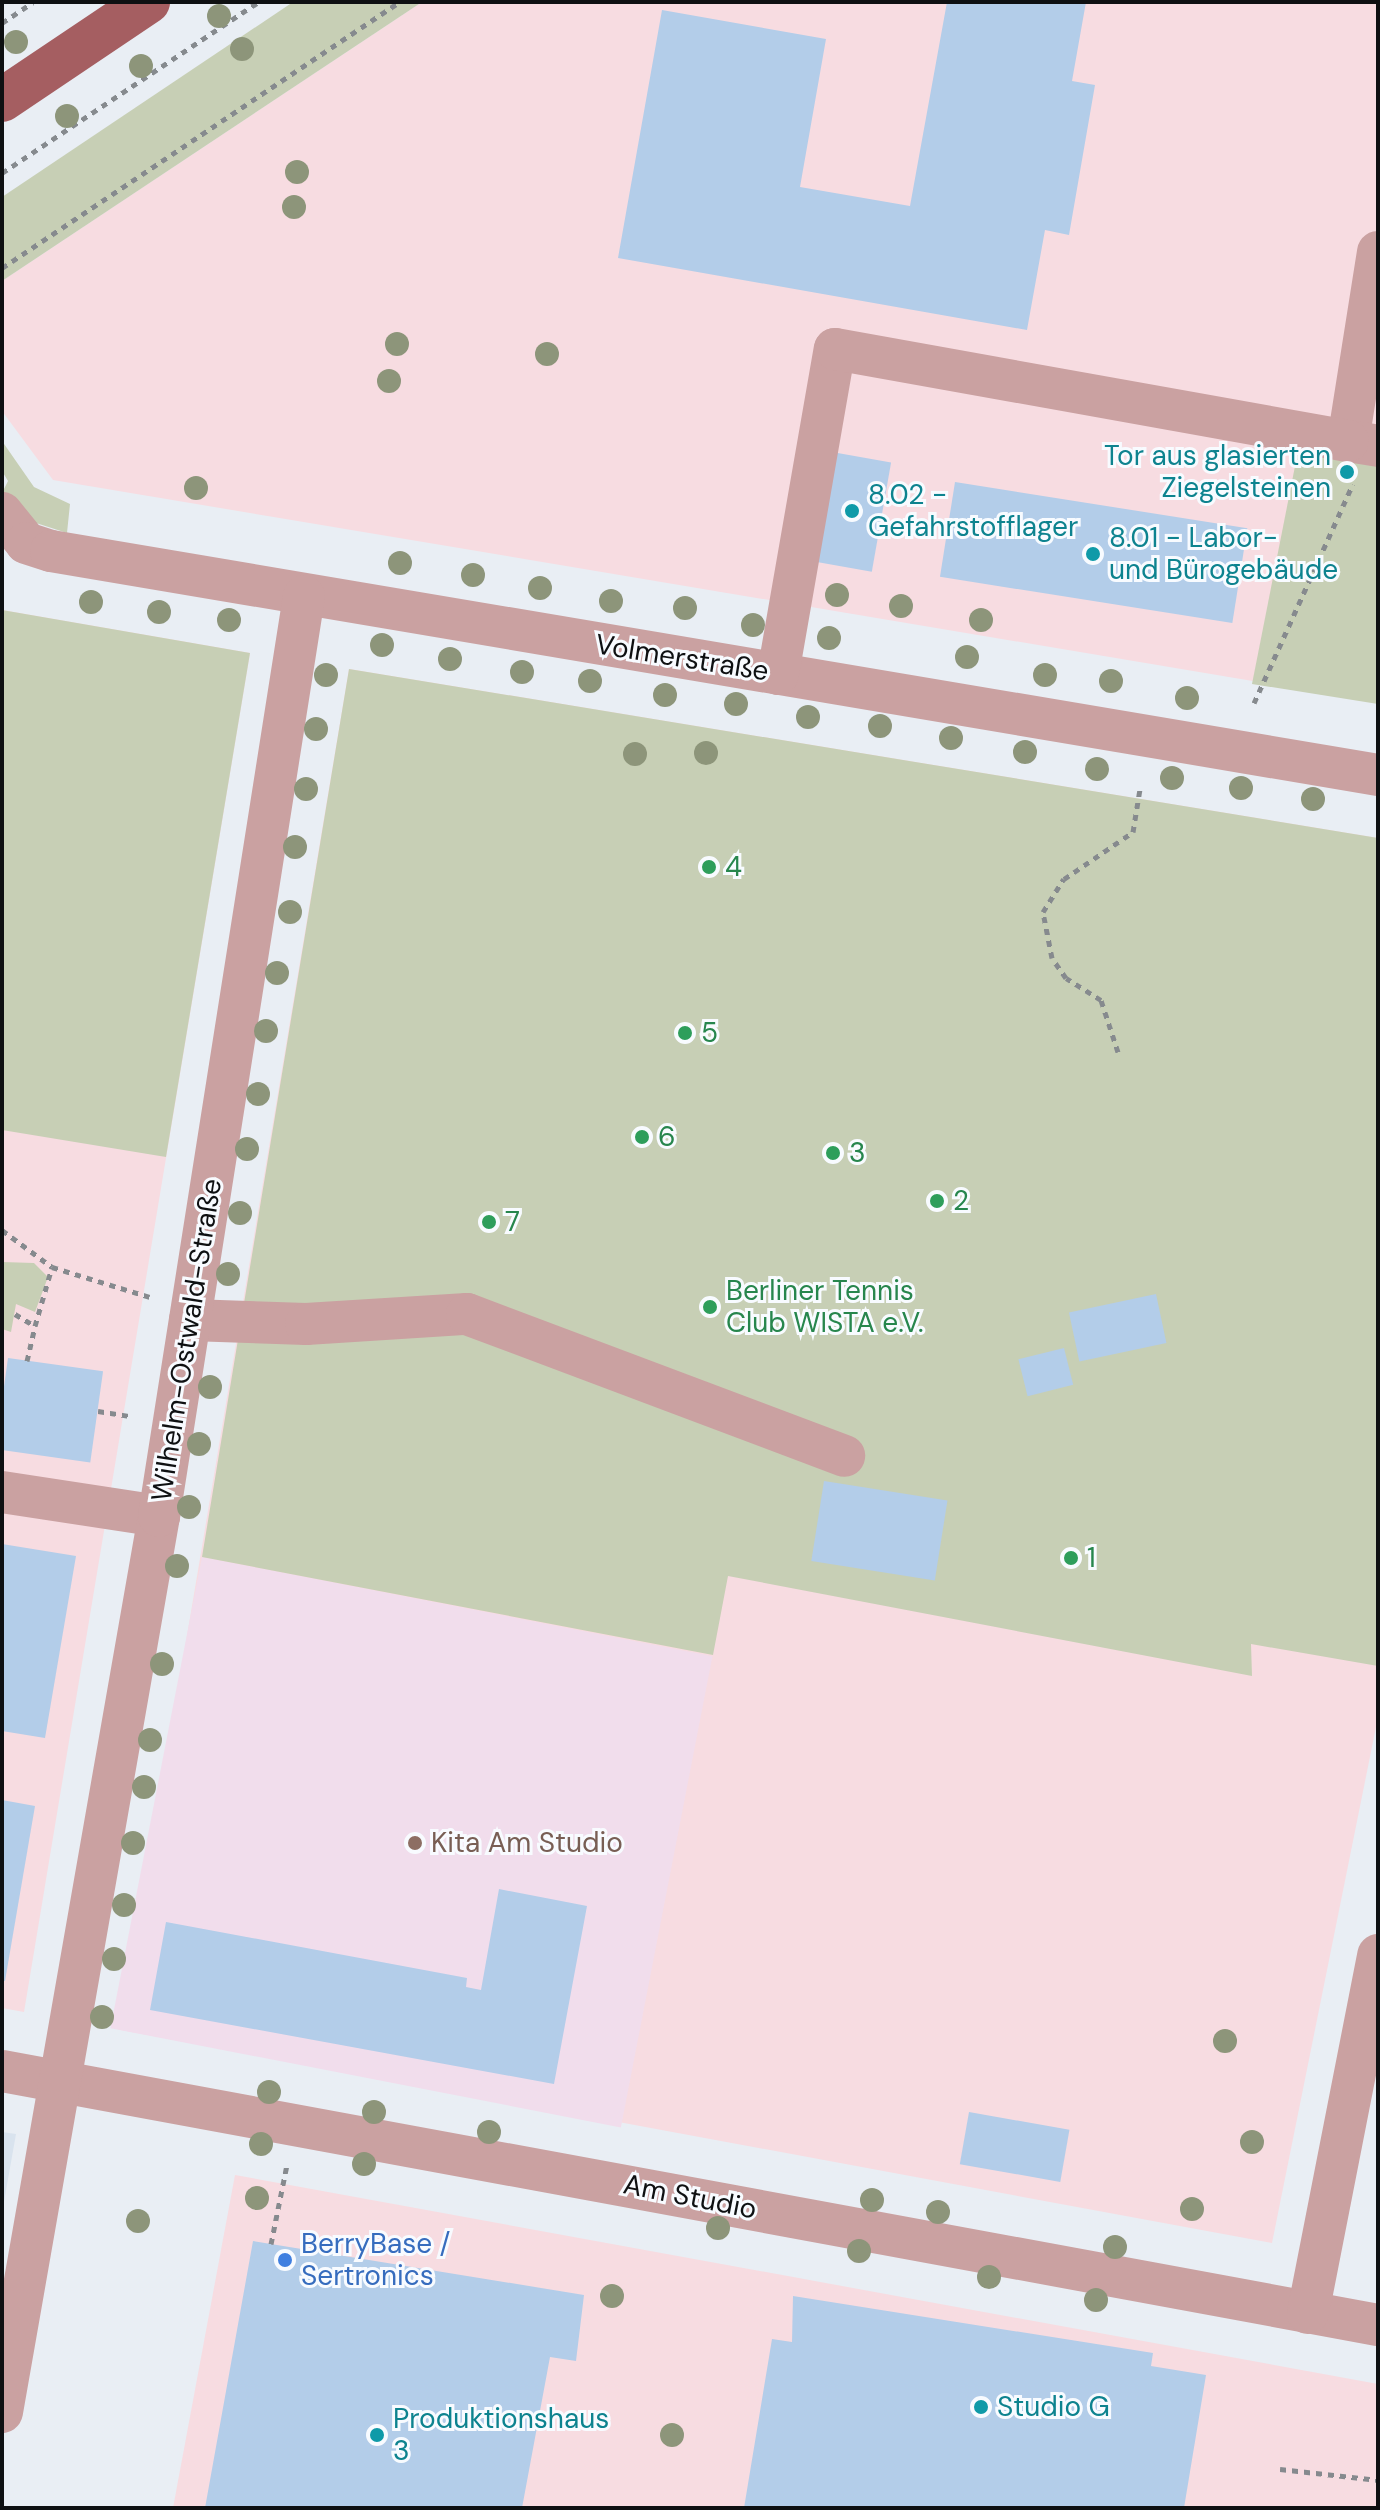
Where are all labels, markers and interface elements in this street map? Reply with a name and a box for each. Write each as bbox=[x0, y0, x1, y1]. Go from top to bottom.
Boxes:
place label: Tor aus glasierten Ziegelsteinen bbox=[1104, 439, 1331, 505]
marker: Tor aus glasierten Ziegelsteinen bbox=[1338, 463, 1356, 481]
place label: 8.02 - Gefahrstofflager bbox=[868, 478, 1078, 544]
marker: 8.02 - Gefahrstofflager bbox=[843, 502, 861, 520]
place label: 8.01 - Labor- und Bürogebäude bbox=[1109, 521, 1338, 587]
marker: 8.01 - Labor- und Bürogebäude bbox=[1084, 545, 1102, 563]
street label: Volmerstraße bbox=[593, 628, 771, 688]
place label: 4 bbox=[725, 850, 742, 884]
marker: 4 bbox=[700, 858, 718, 876]
place label: 5 bbox=[701, 1016, 718, 1050]
marker: 5 bbox=[676, 1024, 694, 1042]
place label: 6 bbox=[658, 1120, 676, 1154]
marker: 6 bbox=[633, 1128, 651, 1146]
place label: 3 bbox=[849, 1136, 866, 1170]
marker: 3 bbox=[824, 1144, 842, 1162]
street label: Wilhelm-Ostwald-Straße bbox=[145, 1176, 229, 1504]
place label: 2 bbox=[953, 1184, 969, 1218]
marker: 2 bbox=[928, 1192, 946, 1210]
place label: 7 bbox=[505, 1205, 520, 1239]
marker: 7 bbox=[480, 1213, 498, 1231]
place label: Berliner Tennis Club WISTA e.V. bbox=[726, 1274, 924, 1340]
marker: Berliner Tennis Club WISTA e.V. bbox=[701, 1298, 719, 1316]
place label: 1 bbox=[1087, 1541, 1096, 1575]
marker: 1 bbox=[1062, 1549, 1080, 1567]
place label: Kita Am Studio bbox=[431, 1826, 623, 1860]
marker: Kita Am Studio bbox=[406, 1834, 424, 1852]
street label: Am Studio bbox=[620, 2168, 760, 2226]
place label: BerryBase / Sertronics bbox=[301, 2227, 451, 2293]
marker: BerryBase / Sertronics bbox=[276, 2251, 294, 2269]
place label: Studio G bbox=[997, 2390, 1110, 2424]
marker: Studio G bbox=[972, 2398, 990, 2416]
place label: Produktionshaus 3 bbox=[393, 2402, 609, 2468]
marker: Produktionshaus 3 bbox=[368, 2426, 386, 2444]

